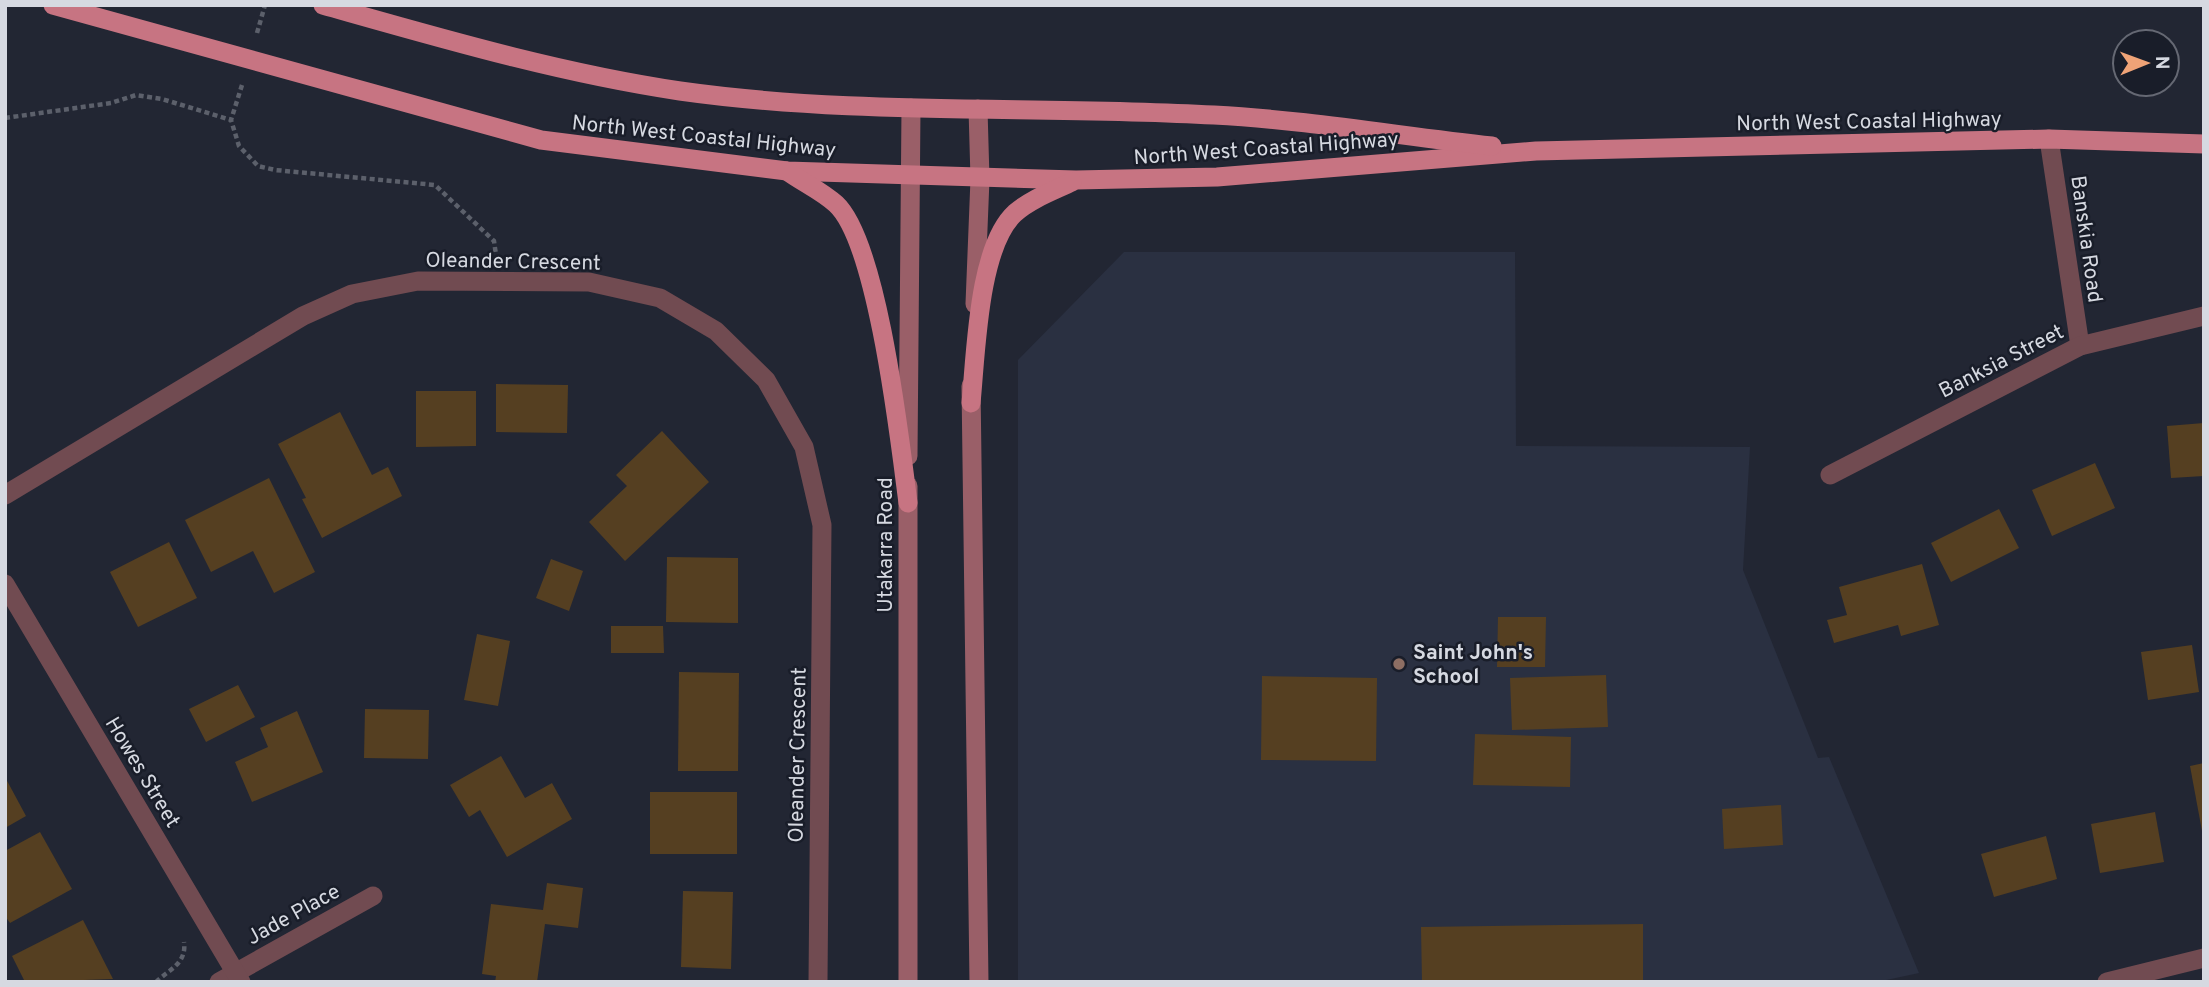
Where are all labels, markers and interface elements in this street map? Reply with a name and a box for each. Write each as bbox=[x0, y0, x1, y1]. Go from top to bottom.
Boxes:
north arrow bbox=[2111, 28, 2181, 98]
text: N bbox=[2149, 56, 2173, 70]
street label: North West Coastal Highway bbox=[1736, 107, 2002, 138]
street label: North West Coastal Highway bbox=[570, 110, 837, 165]
street label: North West Coastal Highway bbox=[1133, 127, 1400, 172]
street label: Banskia Road bbox=[2063, 174, 2108, 304]
street label: Oleander Crescent bbox=[425, 247, 601, 278]
street label: Banksia Street bbox=[1935, 319, 2069, 405]
street label: Utakarra Road bbox=[873, 477, 900, 613]
place label: Saint John's School bbox=[1413, 640, 1533, 691]
marker: Saint John's School bbox=[1391, 656, 1407, 672]
street label: Oleander Crescent bbox=[783, 667, 814, 843]
street label: Howes Street bbox=[98, 712, 185, 833]
street label: Jade Place bbox=[242, 879, 345, 952]

